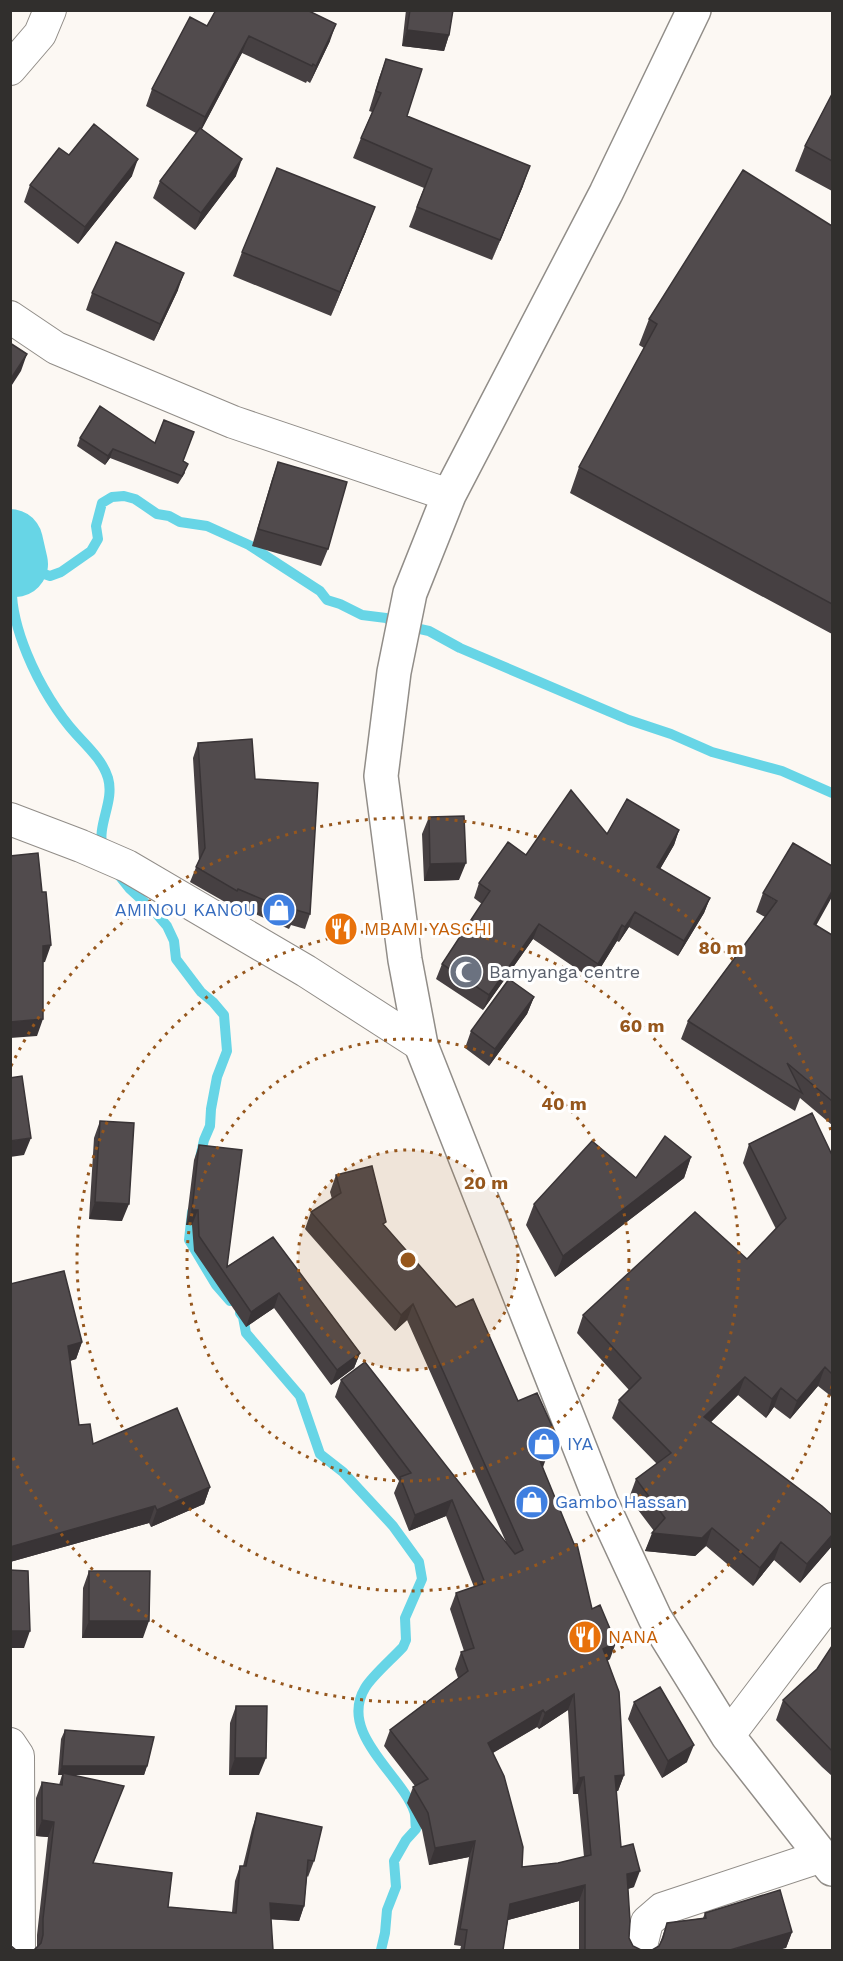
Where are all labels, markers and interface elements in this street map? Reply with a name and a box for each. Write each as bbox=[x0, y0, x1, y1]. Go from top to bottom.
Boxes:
shop icon: AMINOU KANOU bbox=[261, 892, 297, 928]
place label: AMINOU KANOU bbox=[115, 899, 256, 920]
restaurant icon: MBAMI YASCHI bbox=[323, 911, 359, 947]
place label: MBAMI YASCHI bbox=[364, 918, 492, 939]
text: 80 m bbox=[699, 937, 743, 958]
mosque icon: Bamyanga centre bbox=[448, 954, 484, 990]
place label: Bamyanga centre bbox=[489, 961, 640, 982]
text: 60 m bbox=[620, 1015, 664, 1036]
text: 40 m bbox=[541, 1093, 587, 1114]
text: 20 m bbox=[464, 1172, 508, 1193]
centre of rings bbox=[398, 1250, 418, 1270]
shop icon: IYA bbox=[526, 1426, 562, 1462]
place label: IYA bbox=[567, 1433, 593, 1454]
shop icon: Gambo Hassan bbox=[514, 1484, 550, 1520]
place label: Gambo Hassan bbox=[555, 1491, 687, 1512]
restaurant icon: NANA bbox=[567, 1619, 603, 1655]
place label: NANA bbox=[608, 1626, 658, 1647]

